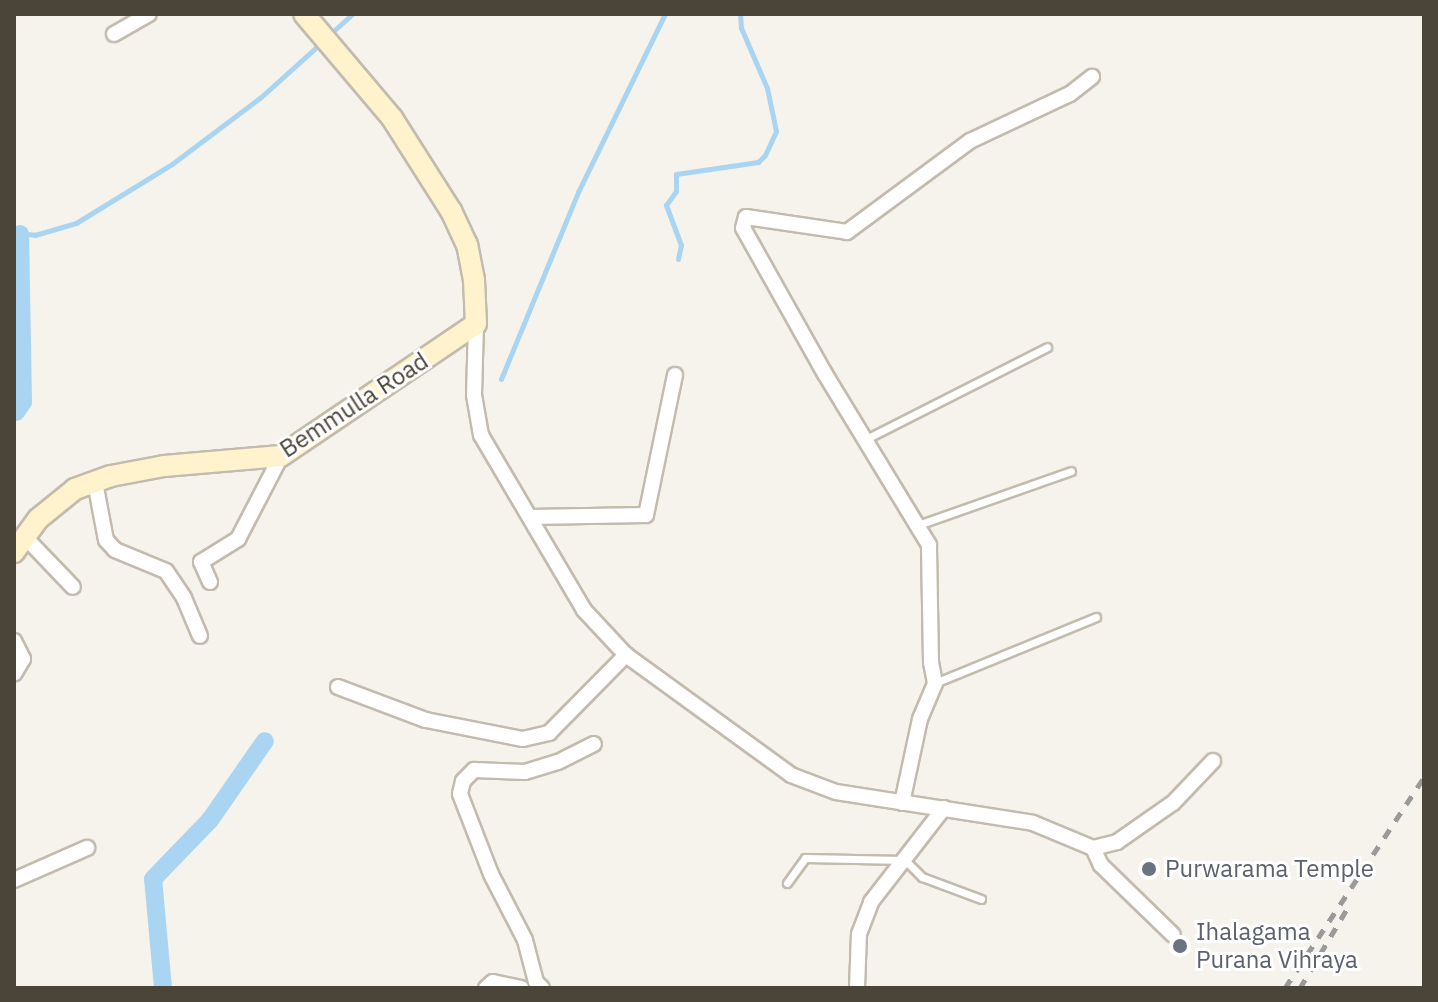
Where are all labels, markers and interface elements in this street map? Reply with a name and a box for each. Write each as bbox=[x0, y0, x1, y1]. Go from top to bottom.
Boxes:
street label: Bemmulla Road bbox=[274, 346, 434, 464]
place label: Purwarama Temple bbox=[1165, 855, 1374, 883]
marker: Purwarama Temple bbox=[1140, 860, 1158, 878]
place label: Ihalagama Purana Vihraya bbox=[1196, 918, 1358, 974]
marker: Ihalagama Purana Vihraya bbox=[1171, 937, 1189, 955]

